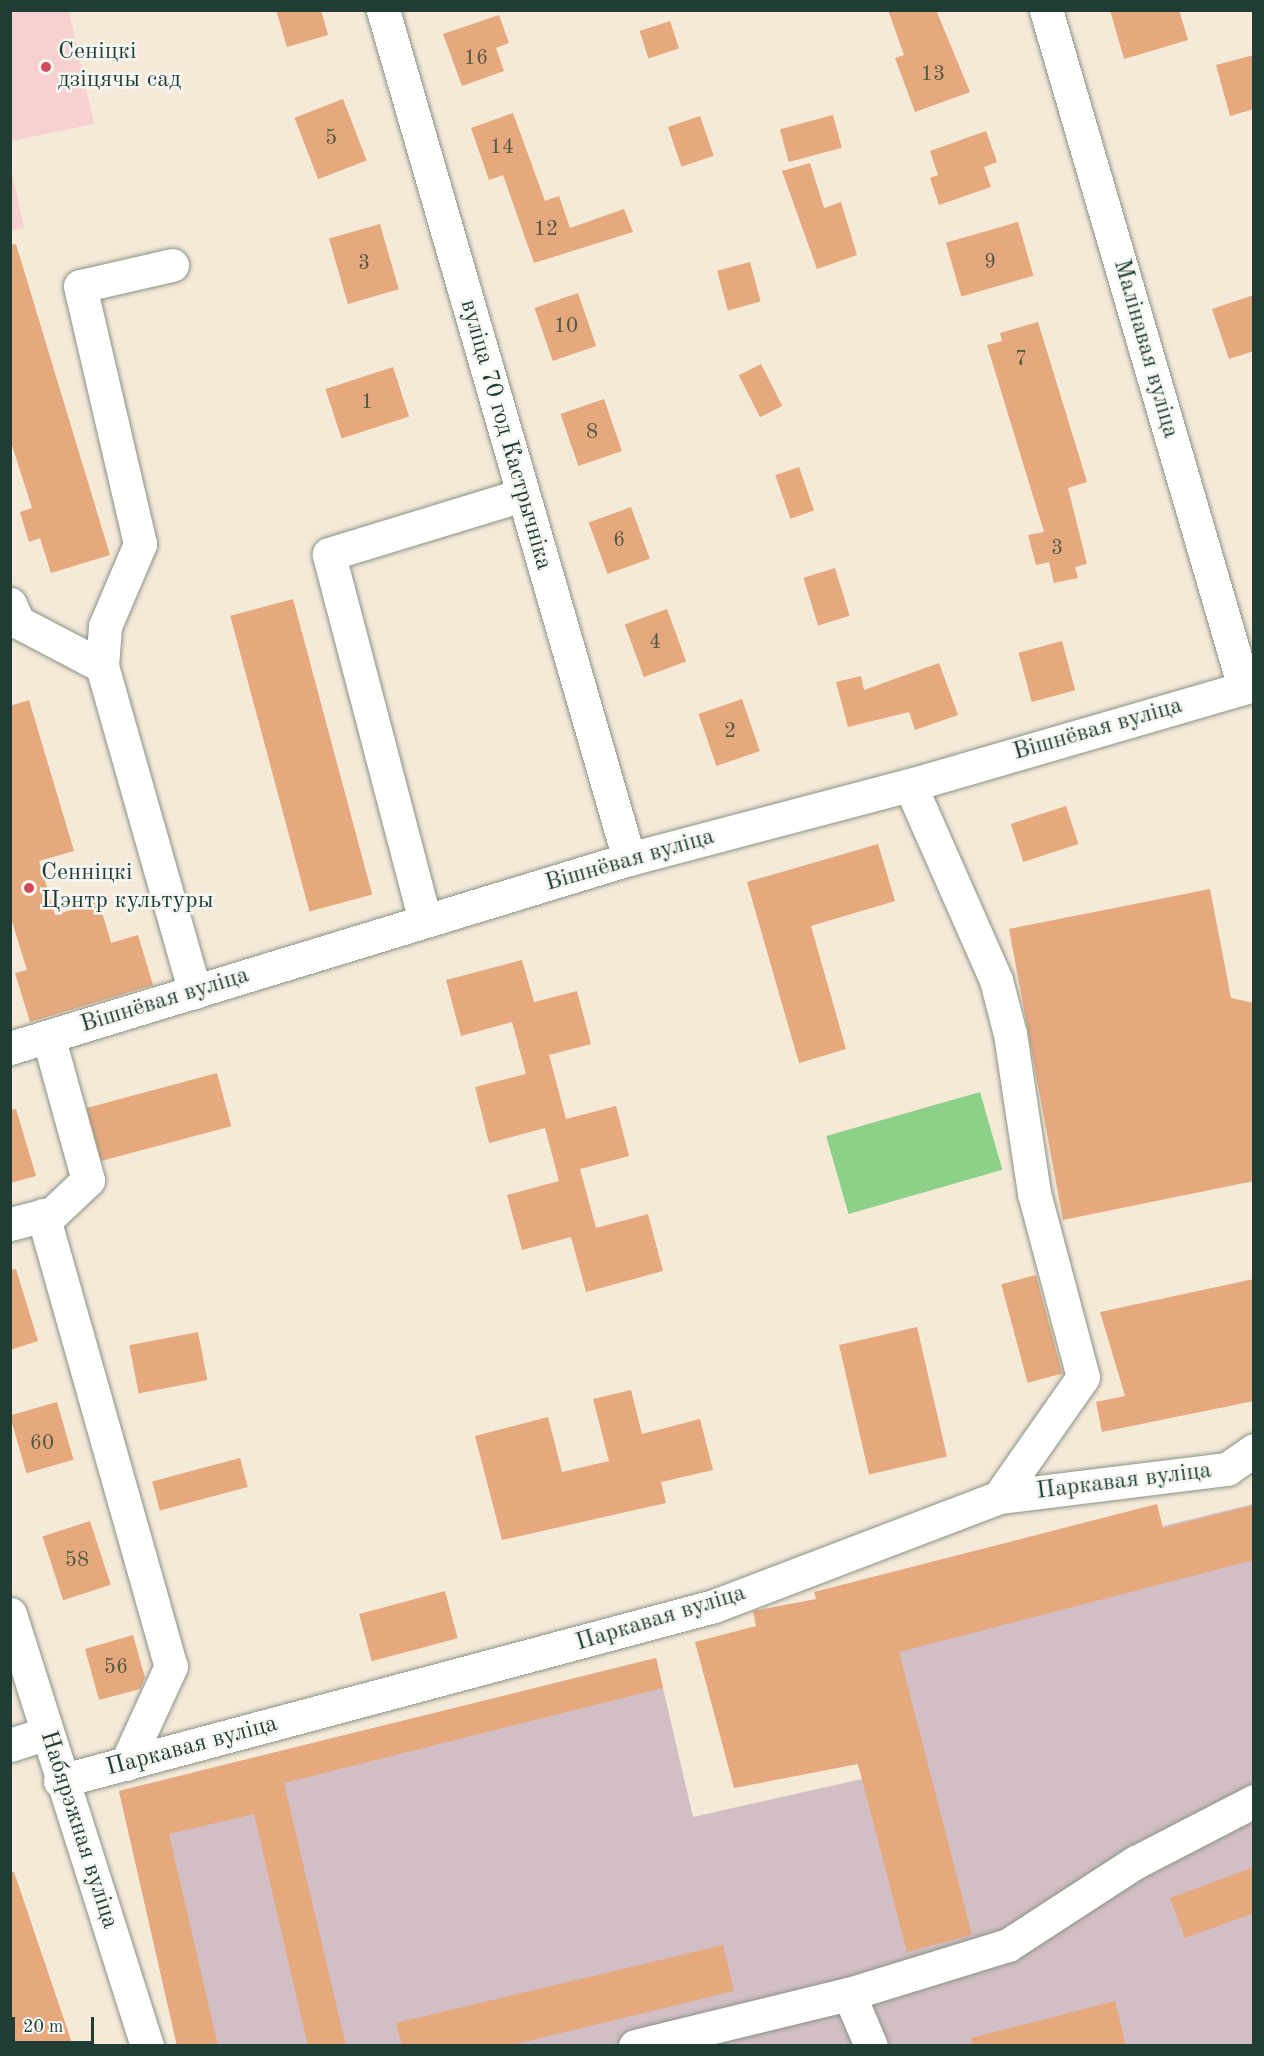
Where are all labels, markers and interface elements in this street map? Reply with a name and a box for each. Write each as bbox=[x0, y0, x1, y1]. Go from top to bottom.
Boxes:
place label: Сеніцкі дзіцячы сад bbox=[58, 39, 181, 95]
house number: 16 bbox=[464, 46, 488, 72]
marker: Сеніцкі дзіцячы сад bbox=[39, 60, 53, 74]
house number: 13 bbox=[921, 62, 945, 88]
house number: 5 bbox=[325, 126, 337, 152]
house number: 14 bbox=[490, 135, 514, 161]
house number: 12 bbox=[534, 217, 558, 243]
house number: 9 bbox=[984, 250, 996, 276]
house number: 3 bbox=[358, 251, 370, 277]
street label: Малінавая вуліца bbox=[1106, 256, 1184, 442]
street label: вуліца 70 год Кастрычніка bbox=[453, 296, 557, 574]
house number: 10 bbox=[554, 314, 578, 340]
house number: 7 bbox=[1015, 347, 1027, 373]
house number: 1 bbox=[361, 390, 373, 416]
house number: 8 bbox=[586, 420, 598, 446]
house number: 6 bbox=[613, 528, 625, 554]
house number: 3 bbox=[1051, 536, 1063, 562]
house number: 4 bbox=[649, 630, 661, 656]
street label: Вішнёвая вуліца bbox=[1010, 692, 1186, 768]
house number: 2 bbox=[724, 719, 736, 745]
street label: Вішнёвая вуліца bbox=[542, 823, 718, 899]
place label: Сенніцкі Цэнтр культуры bbox=[41, 860, 214, 916]
marker: Сенніцкі Цэнтр культуры bbox=[22, 881, 36, 895]
street label: Вішнёвая вуліца bbox=[77, 962, 253, 1040]
house number: 60 bbox=[30, 1431, 54, 1457]
street label: Паркавая вуліца bbox=[1035, 1457, 1213, 1507]
house number: 58 bbox=[65, 1548, 89, 1574]
street label: Паркавая вуліца bbox=[573, 1579, 749, 1659]
house number: 56 bbox=[104, 1655, 128, 1681]
street label: Паркавая вуліца bbox=[103, 1710, 281, 1784]
street label: Набярэжная вуліца bbox=[32, 1727, 124, 1933]
scale bar bbox=[15, 2005, 98, 2043]
text: 20 m bbox=[23, 2018, 63, 2036]

